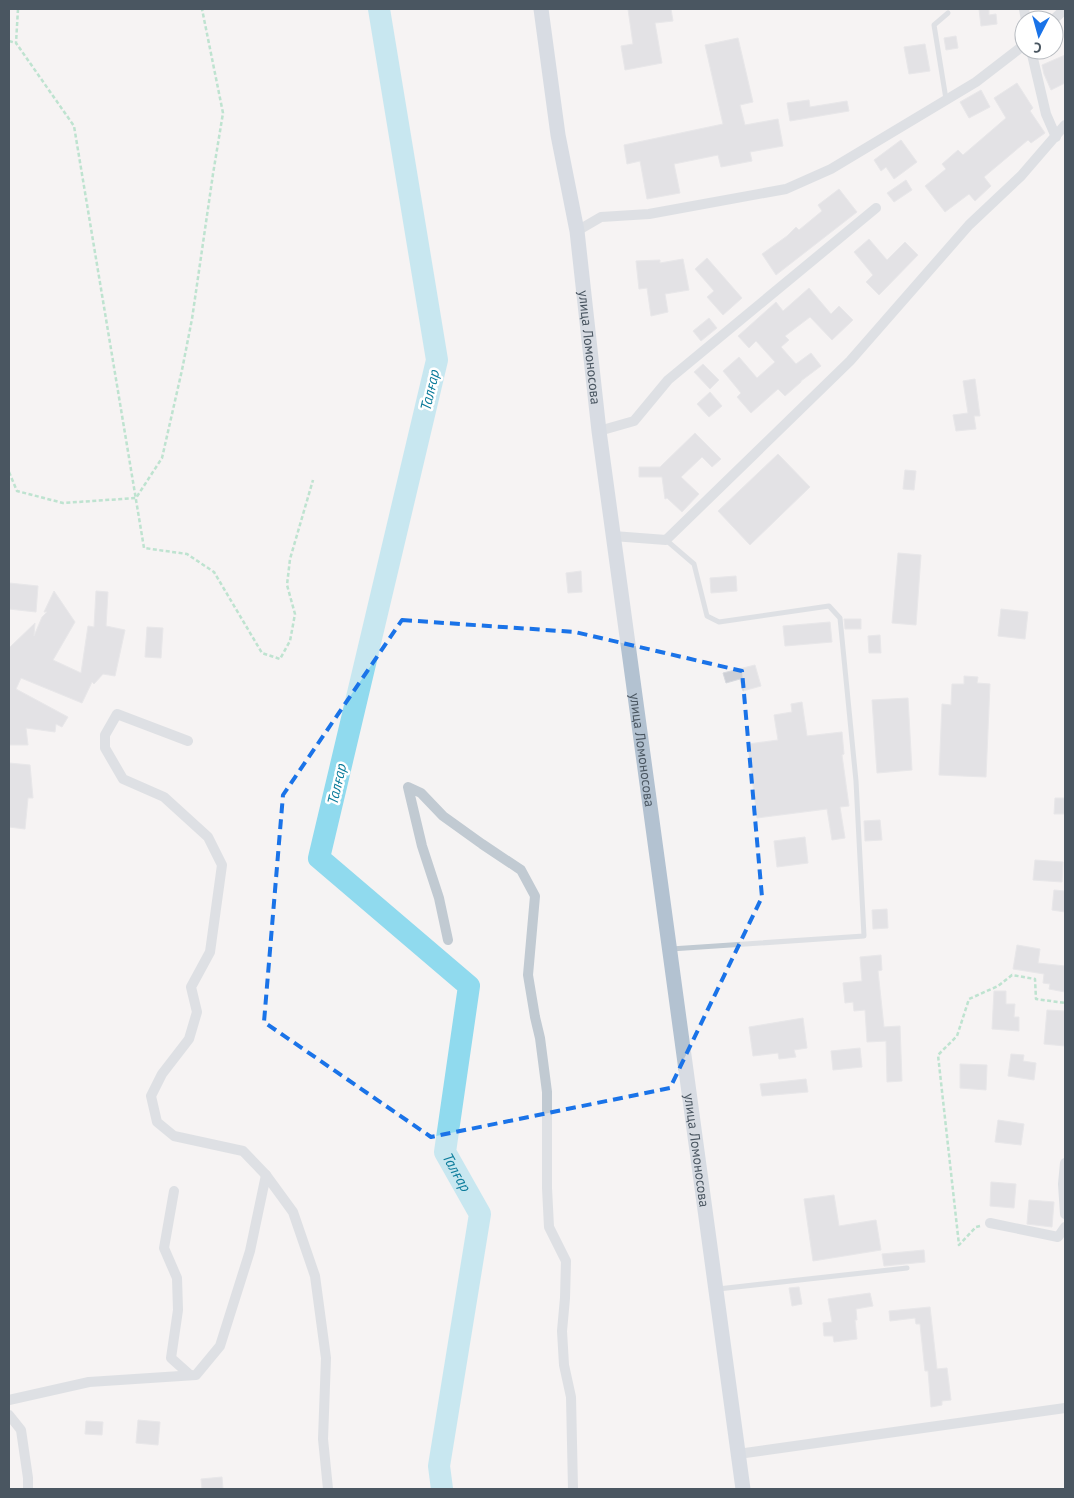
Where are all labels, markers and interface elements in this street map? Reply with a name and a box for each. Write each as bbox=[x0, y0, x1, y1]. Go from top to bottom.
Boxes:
north arrow bbox=[1014, 10, 1064, 60]
text: С bbox=[1033, 39, 1042, 57]
street label: улица Ломоносова bbox=[575, 289, 605, 405]
water label: Талғар bbox=[416, 367, 444, 412]
street label: улица Ломоносова bbox=[626, 692, 659, 808]
water label: Талғар bbox=[323, 761, 351, 806]
street label: улица Ломоносова bbox=[680, 1092, 714, 1208]
water label: Талғар bbox=[438, 1149, 476, 1195]

